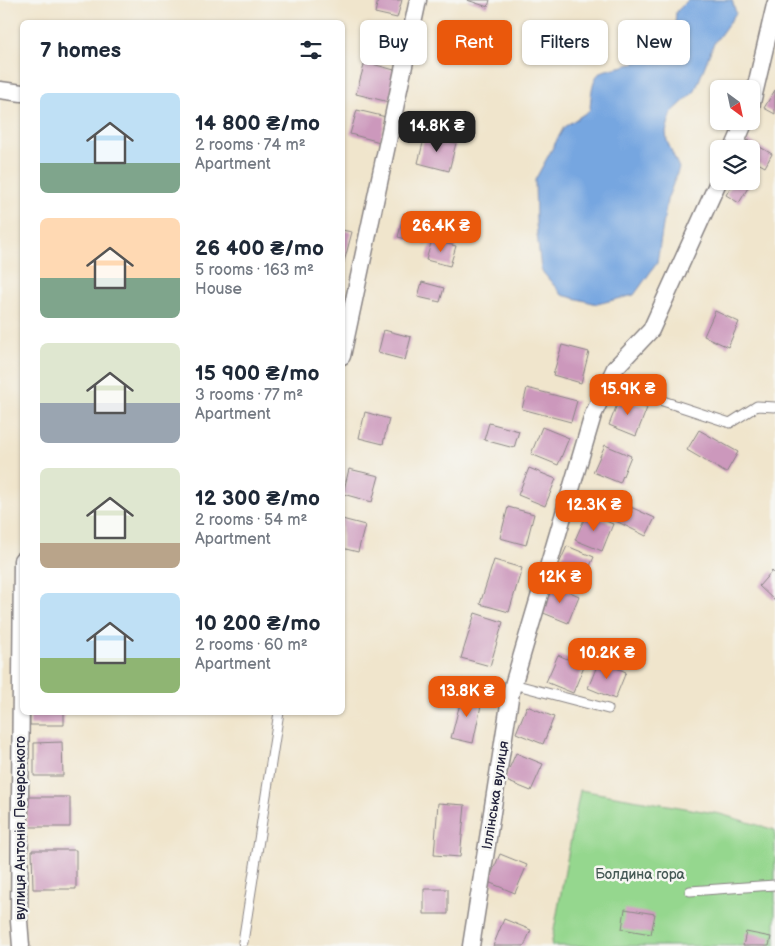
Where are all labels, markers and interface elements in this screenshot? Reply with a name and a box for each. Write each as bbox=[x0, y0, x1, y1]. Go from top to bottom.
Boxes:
chip: Buy bbox=[360, 20, 427, 65]
chip: Rent bbox=[437, 20, 512, 65]
chip: Filters bbox=[522, 20, 608, 65]
chip: New bbox=[618, 20, 690, 65]
icon: filters bbox=[297, 36, 325, 64]
text: 7 homes bbox=[40, 38, 121, 63]
north arrow bbox=[710, 80, 760, 130]
map controls bbox=[710, 80, 760, 190]
pin: 14.8K ₴ bbox=[391, 110, 483, 153]
text: 14 800 ₴/mo bbox=[195, 111, 320, 136]
icon: home bbox=[80, 113, 140, 173]
text: 14.8K ₴ bbox=[409, 117, 465, 136]
text: 2 rooms · 74 m² bbox=[195, 136, 306, 155]
button: layers bbox=[710, 140, 760, 190]
text: Apartment bbox=[195, 155, 271, 174]
pin: 26.4K ₴ bbox=[395, 210, 487, 253]
text: 26.4K ₴ bbox=[412, 217, 470, 236]
text: 26 400 ₴/mo bbox=[195, 236, 324, 261]
icon: home bbox=[80, 238, 140, 298]
text: 5 rooms · 163 m² bbox=[195, 261, 314, 280]
text: House bbox=[195, 280, 242, 299]
text: 15 900 ₴/mo bbox=[195, 361, 320, 386]
icon: home bbox=[80, 363, 140, 423]
pin: 15.9K ₴ bbox=[582, 374, 674, 416]
text: 15.9K ₴ bbox=[601, 380, 655, 399]
text: 3 rooms · 77 m² bbox=[195, 386, 303, 405]
text: Apartment bbox=[195, 405, 271, 424]
text: 12 300 ₴/mo bbox=[195, 486, 320, 511]
icon: home bbox=[80, 488, 140, 548]
pin: 12.3K ₴ bbox=[548, 490, 640, 532]
text: 12.3K ₴ bbox=[566, 496, 622, 515]
text: 2 rooms · 54 m² bbox=[195, 511, 307, 530]
text: Apartment bbox=[195, 530, 271, 549]
pin: 12K ₴ bbox=[525, 562, 595, 604]
text: 12K ₴ bbox=[539, 568, 581, 587]
text: 10 200 ₴/mo bbox=[195, 611, 320, 636]
icon: home bbox=[80, 613, 140, 673]
text: 2 rooms · 60 m² bbox=[195, 636, 308, 655]
pin: 10.2K ₴ bbox=[561, 638, 653, 680]
text: 10.2K ₴ bbox=[579, 644, 635, 663]
text: Apartment bbox=[195, 655, 271, 674]
pin: 13.8K ₴ bbox=[421, 676, 513, 718]
text: 13.8K ₴ bbox=[439, 682, 495, 701]
street label: вулиця Антонія Печерського bbox=[12, 736, 29, 920]
street label: Іллінська вулиця bbox=[479, 739, 513, 851]
park label: Болдина гора bbox=[595, 866, 686, 883]

